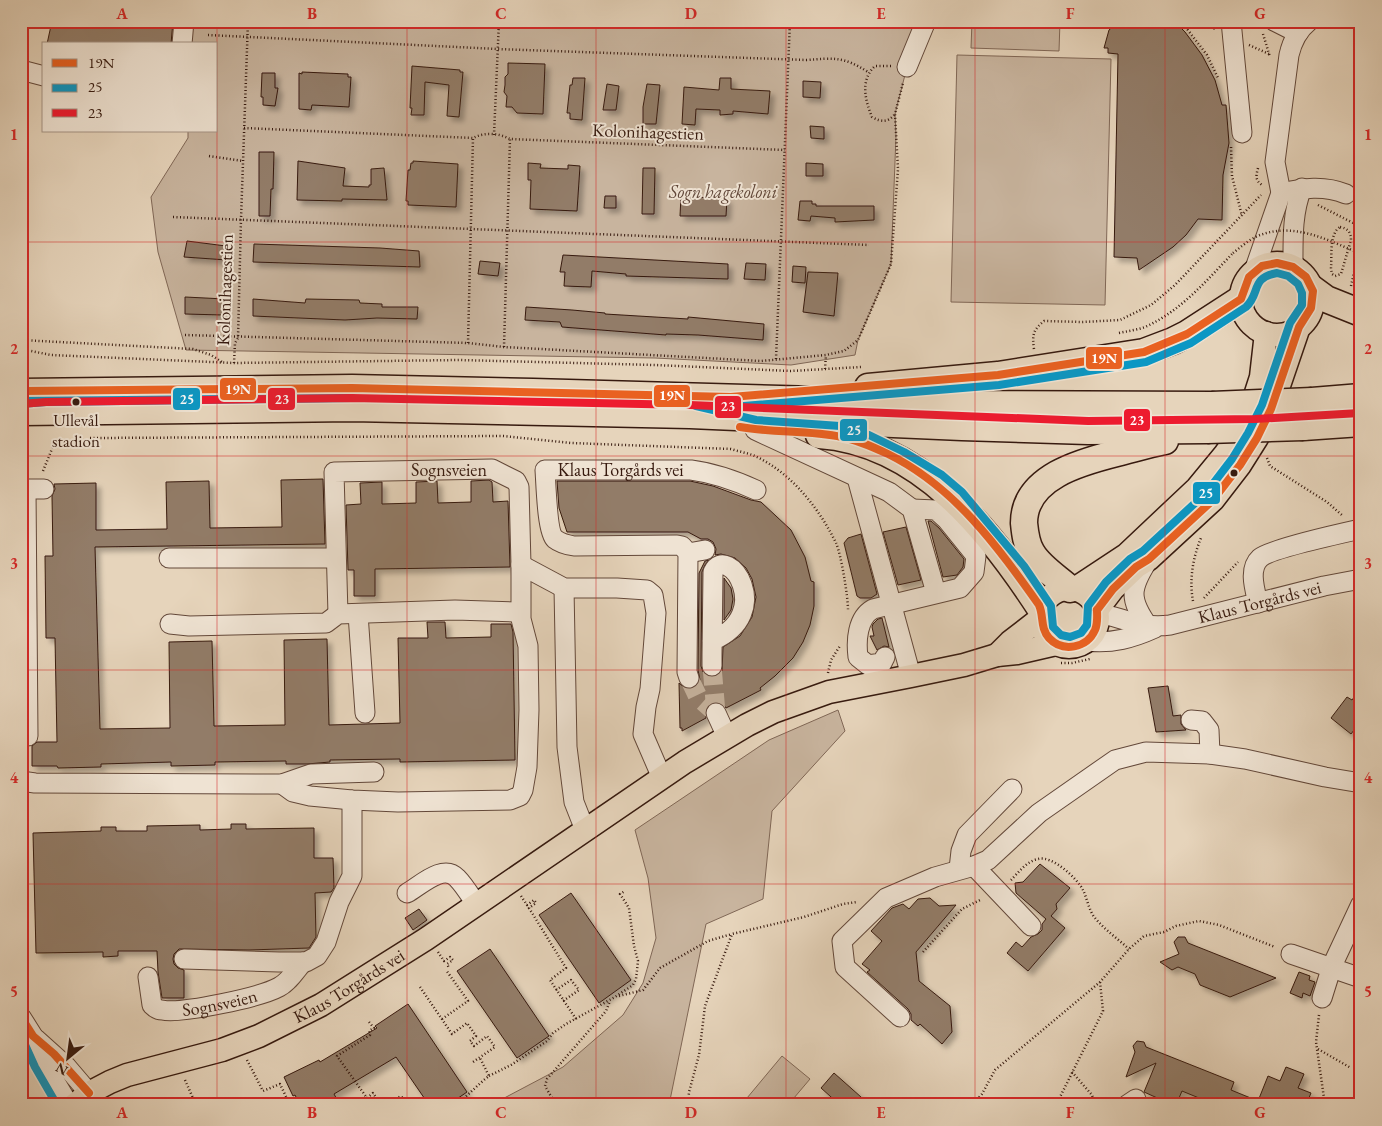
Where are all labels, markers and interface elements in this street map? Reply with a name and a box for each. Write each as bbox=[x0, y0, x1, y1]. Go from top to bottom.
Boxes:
text: A bbox=[115, 3, 128, 24]
text: B bbox=[307, 3, 317, 24]
text: C bbox=[495, 3, 507, 24]
text: D bbox=[685, 3, 697, 24]
text: E bbox=[876, 3, 886, 24]
text: F bbox=[1066, 3, 1075, 24]
text: G bbox=[1254, 3, 1266, 24]
legend bbox=[42, 42, 218, 132]
text: 19N bbox=[88, 53, 114, 72]
text: 25 bbox=[88, 77, 102, 96]
text: 23 bbox=[88, 103, 102, 122]
street label: Kolonihagestien bbox=[592, 118, 705, 145]
text: 1 bbox=[10, 124, 18, 145]
text: 1 bbox=[1364, 124, 1372, 145]
park label: Sogn hagekoloni bbox=[668, 180, 778, 204]
street label: Kolonihagestien bbox=[211, 233, 238, 346]
text: 2 bbox=[10, 338, 19, 359]
text: 2 bbox=[1364, 338, 1373, 359]
line badge: 19N bbox=[1085, 346, 1123, 370]
text: 19N bbox=[1091, 349, 1118, 367]
line badge: 19N bbox=[219, 377, 257, 401]
text: 19N bbox=[225, 380, 252, 398]
line badge: 19N bbox=[653, 384, 691, 408]
text: 19N bbox=[659, 386, 686, 404]
line badge: 25 bbox=[172, 387, 201, 411]
line badge: 23 bbox=[267, 387, 296, 411]
text: 25 bbox=[180, 390, 194, 408]
text: 23 bbox=[275, 390, 289, 408]
line badge: 23 bbox=[714, 395, 742, 419]
marker: Ullevål stadion bbox=[71, 397, 81, 407]
text: 23 bbox=[721, 397, 735, 415]
line badge: 23 bbox=[1123, 408, 1151, 432]
place label: Ullevål stadion bbox=[52, 409, 100, 452]
text: 23 bbox=[1130, 411, 1144, 429]
line badge: 25 bbox=[839, 418, 868, 442]
text: 25 bbox=[847, 421, 861, 439]
street label: Sognsveien bbox=[411, 458, 487, 481]
street label: Klaus Torgårds vei bbox=[557, 458, 684, 481]
unlabelled marker bbox=[1229, 468, 1239, 478]
line badge: 25 bbox=[1192, 481, 1221, 505]
text: 25 bbox=[1199, 484, 1213, 502]
text: 3 bbox=[10, 553, 18, 574]
text: 3 bbox=[1364, 553, 1372, 574]
street label: Klaus Torgårds vei bbox=[1195, 575, 1324, 628]
text: 4 bbox=[10, 767, 19, 788]
text: 4 bbox=[1364, 767, 1373, 788]
street label: Klaus Torgårds vei bbox=[289, 943, 409, 1028]
text: 5 bbox=[10, 981, 18, 1002]
text: 5 bbox=[1364, 981, 1372, 1002]
street label: Sognsveien bbox=[181, 983, 260, 1021]
north arrow bbox=[42, 1034, 92, 1084]
text: N bbox=[52, 1058, 71, 1080]
text: A bbox=[115, 1102, 128, 1123]
text: B bbox=[307, 1102, 317, 1123]
text: C bbox=[495, 1102, 507, 1123]
text: D bbox=[685, 1102, 697, 1123]
text: E bbox=[876, 1102, 886, 1123]
text: F bbox=[1066, 1102, 1075, 1123]
text: G bbox=[1254, 1102, 1266, 1123]

